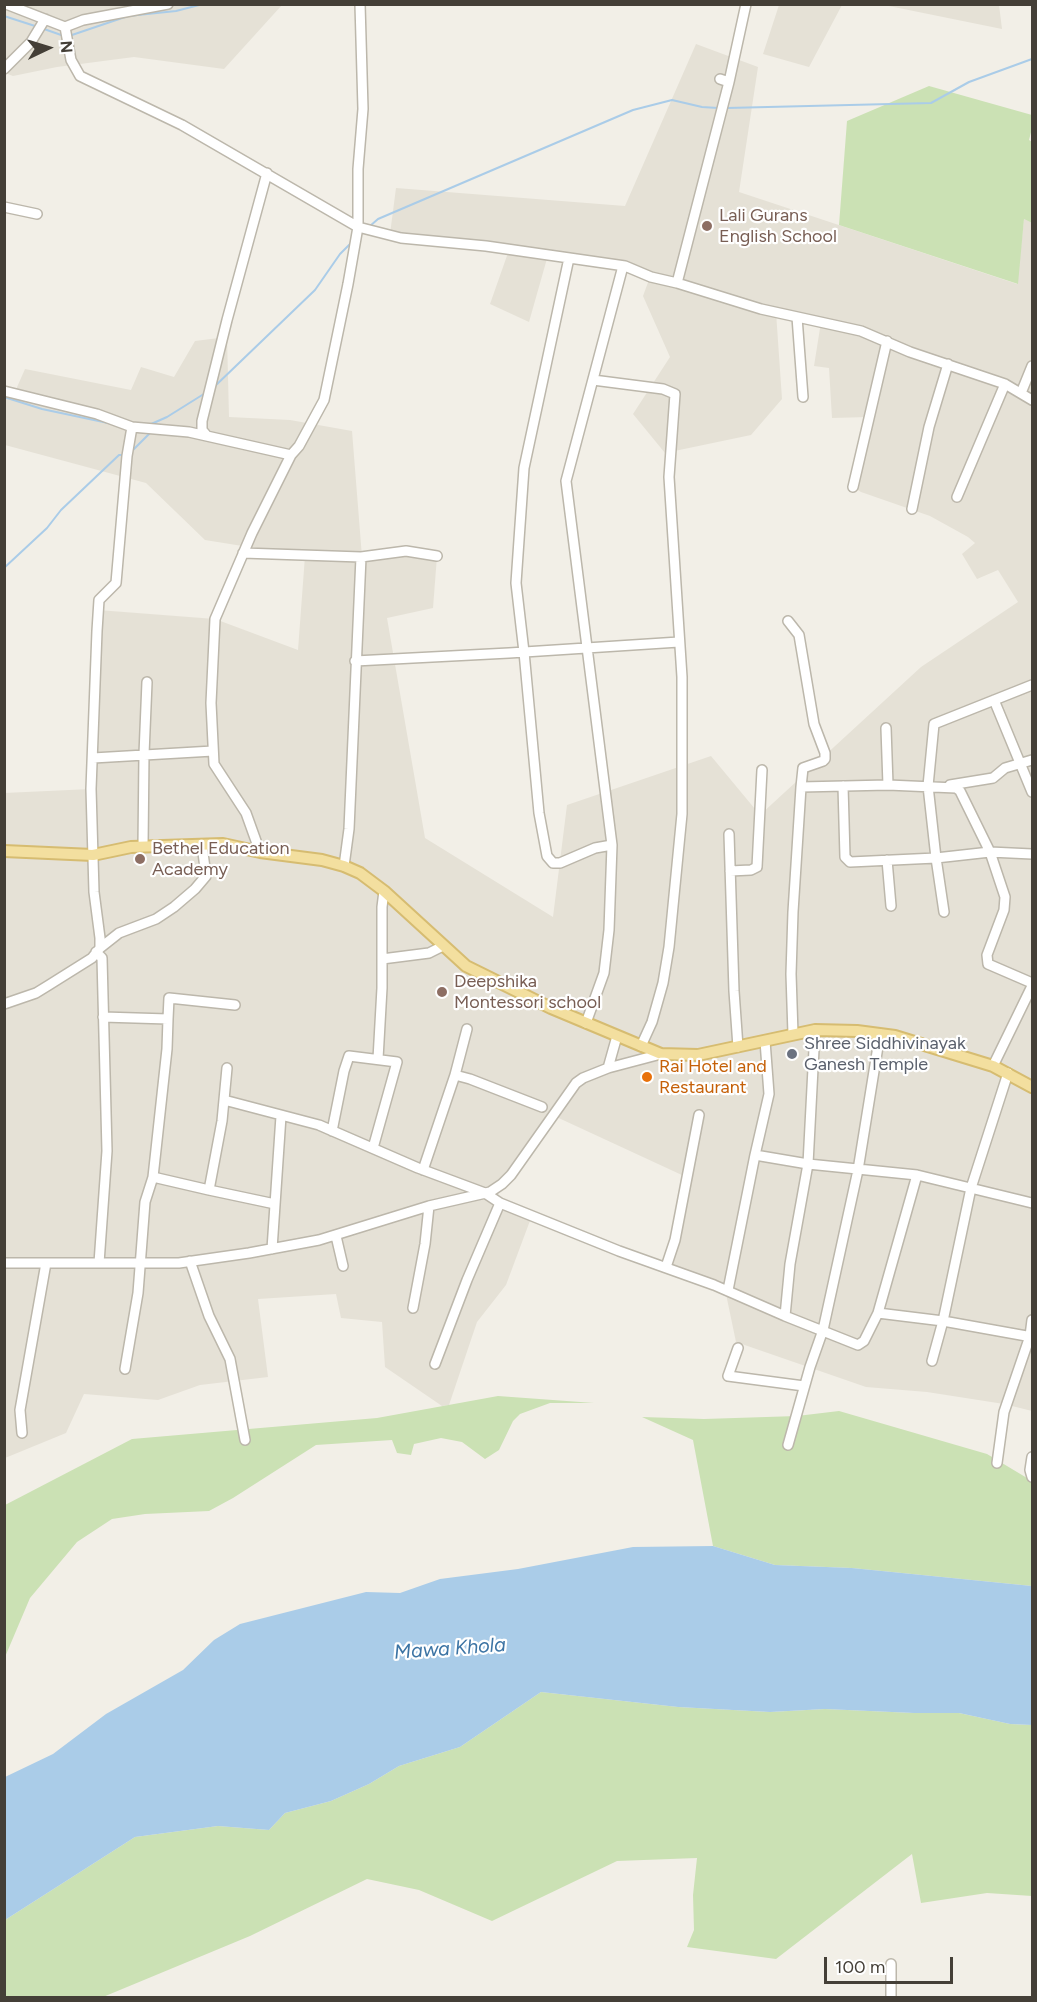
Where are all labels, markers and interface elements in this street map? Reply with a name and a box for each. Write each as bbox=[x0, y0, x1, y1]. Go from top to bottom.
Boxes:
north arrow bbox=[18, 18, 78, 78]
text: N bbox=[57, 40, 76, 54]
place label: Lali Gurans English School bbox=[719, 205, 837, 248]
marker: Lali Gurans English School bbox=[700, 219, 714, 233]
place label: Bethel Education Academy bbox=[152, 838, 290, 880]
marker: Bethel Education Academy bbox=[133, 852, 147, 866]
place label: Deepshika Montessori school bbox=[454, 971, 601, 1014]
marker: Deepshika Montessori school bbox=[435, 985, 449, 999]
place label: Shree Siddhivinayak Ganesh Temple bbox=[804, 1033, 966, 1076]
marker: Shree Siddhivinayak Ganesh Temple bbox=[785, 1047, 799, 1061]
place label: Rai Hotel and Restaurant bbox=[659, 1056, 767, 1098]
marker: Rai Hotel and Restaurant bbox=[640, 1070, 654, 1084]
water label: Mawa Khola bbox=[393, 1633, 507, 1665]
scale bar bbox=[827, 1945, 956, 1983]
text: 100 m bbox=[835, 1956, 885, 1978]

